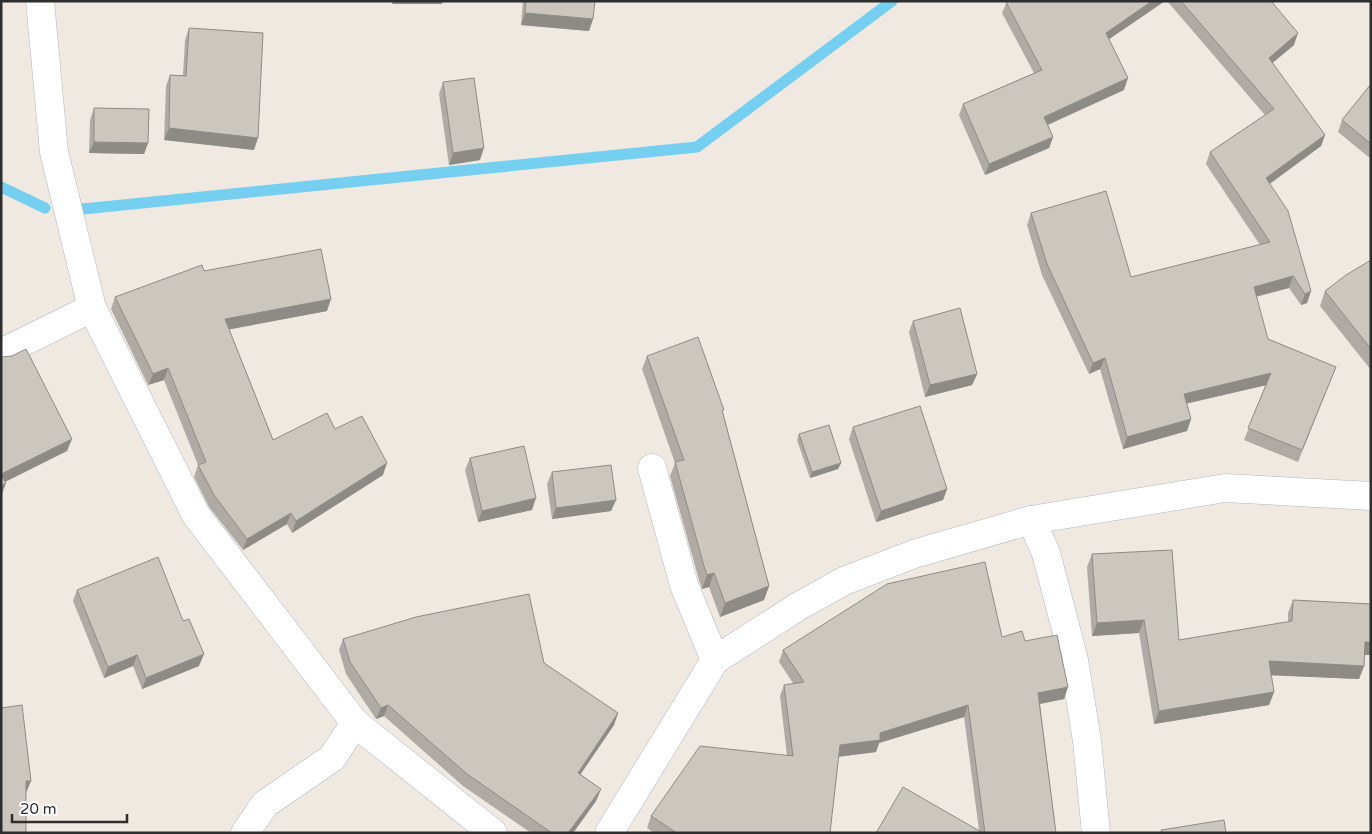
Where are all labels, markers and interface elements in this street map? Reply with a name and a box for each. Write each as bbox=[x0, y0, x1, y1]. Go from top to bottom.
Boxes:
scale bar bbox=[12, 792, 128, 824]
text: 20 m bbox=[20, 800, 57, 818]

